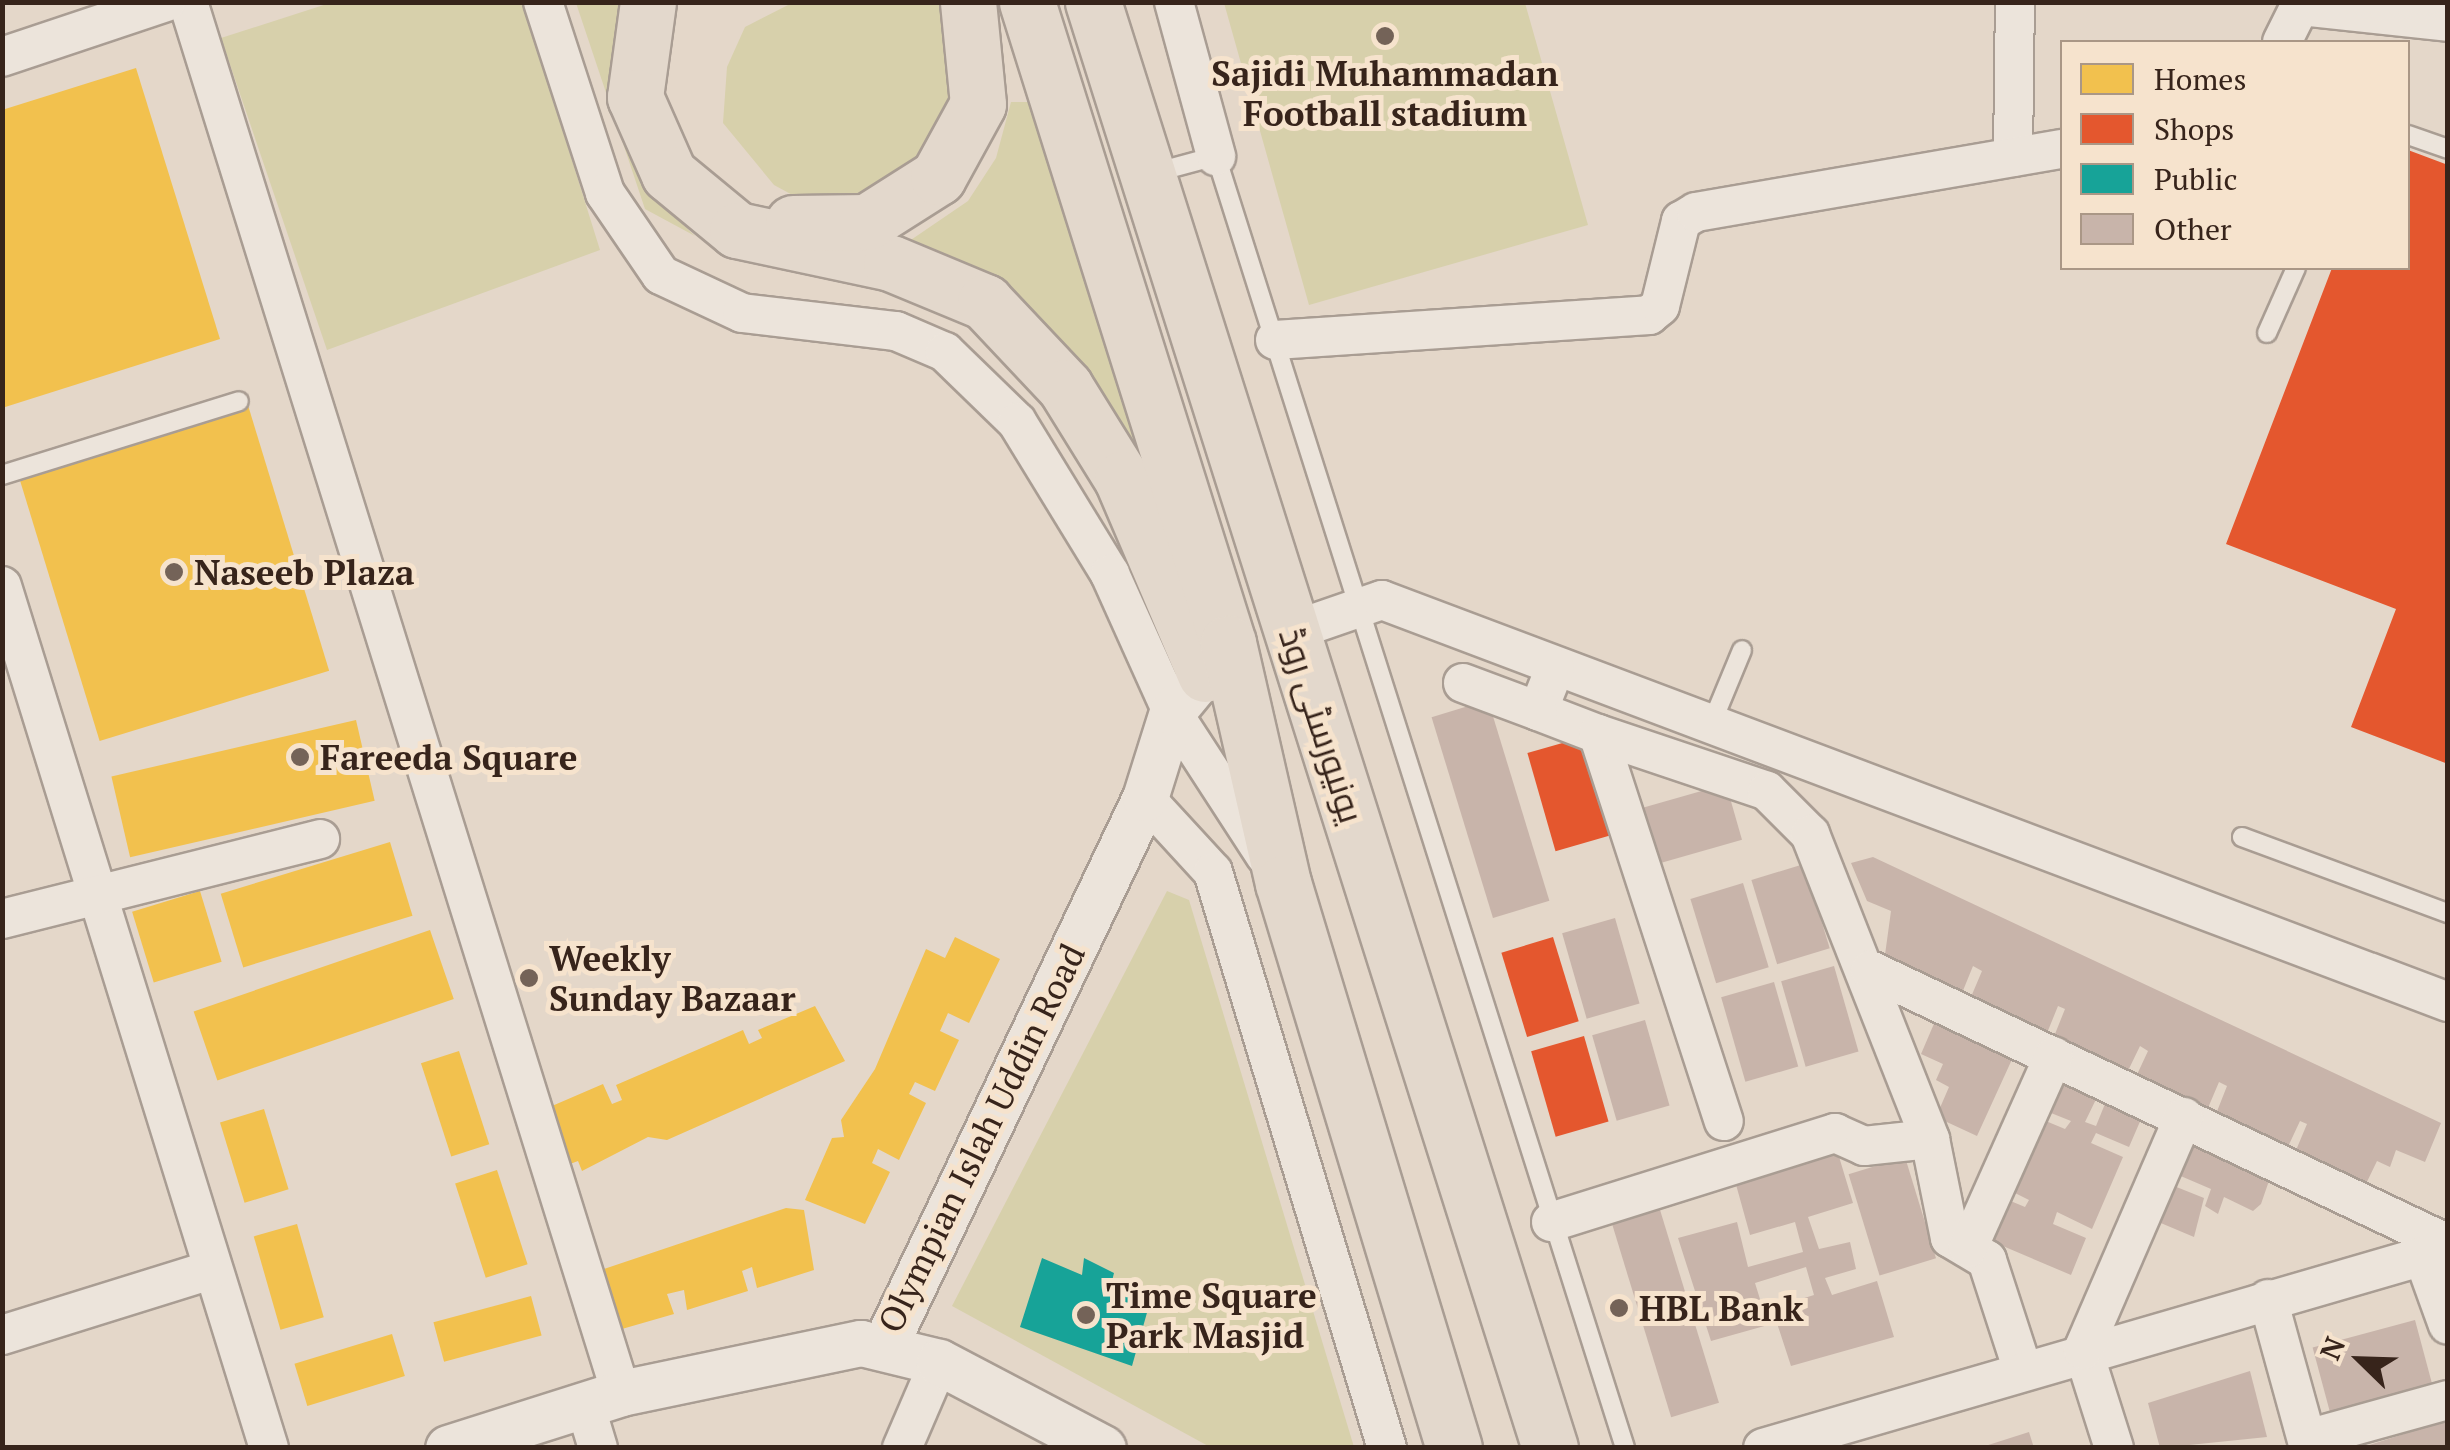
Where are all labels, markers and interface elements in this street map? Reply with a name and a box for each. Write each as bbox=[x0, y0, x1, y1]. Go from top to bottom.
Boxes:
marker: Sajidi Muhammadan Football stadium bbox=[1374, 25, 1396, 47]
legend bbox=[2060, 40, 2410, 270]
place label: Sajidi Muhammadan Football stadium bbox=[1211, 52, 1559, 134]
text: Homes bbox=[2154, 59, 2246, 99]
text: Shops bbox=[2154, 109, 2234, 149]
text: Public bbox=[2154, 159, 2237, 199]
text: Other bbox=[2154, 209, 2232, 249]
place label: Naseeb Plaza bbox=[194, 551, 415, 593]
marker: Naseeb Plaza bbox=[163, 561, 185, 583]
street label: یونیورسٹی روڈ bbox=[1271, 622, 1373, 828]
place label: Fareeda Square bbox=[320, 736, 577, 778]
marker: Fareeda Square bbox=[289, 746, 311, 768]
place label: Weekly Sunday Bazaar bbox=[549, 937, 796, 1019]
street label: Olympian Islah Uddin Road bbox=[869, 937, 1093, 1339]
marker: Weekly Sunday Bazaar bbox=[518, 967, 540, 989]
place label: Time Square Park Masjid bbox=[1106, 1274, 1317, 1356]
place label: HBL Bank bbox=[1639, 1287, 1804, 1329]
marker: HBL Bank bbox=[1608, 1297, 1630, 1319]
marker: Time Square Park Masjid bbox=[1075, 1304, 1097, 1326]
north arrow bbox=[2310, 1310, 2410, 1410]
text: N bbox=[2311, 1331, 2353, 1365]

